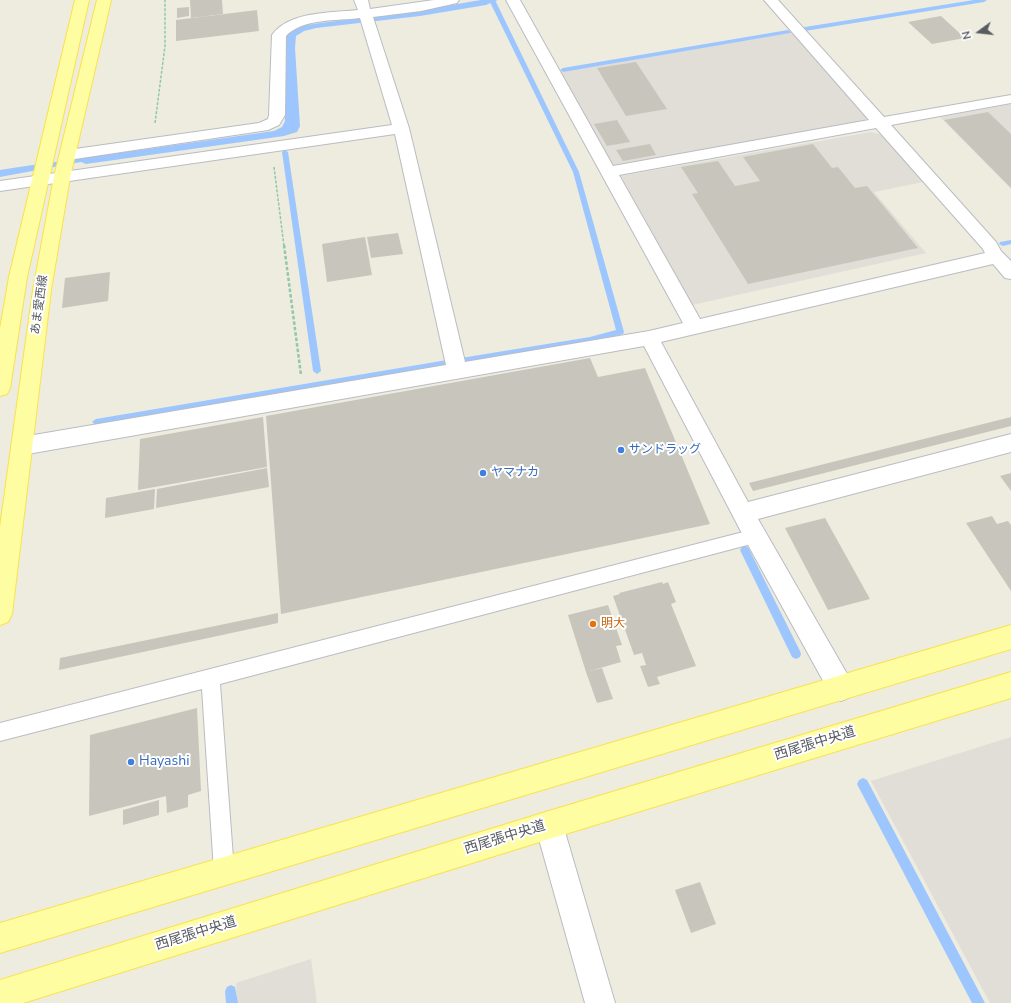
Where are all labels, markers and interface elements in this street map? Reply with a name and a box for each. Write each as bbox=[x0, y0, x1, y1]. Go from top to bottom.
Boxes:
north arrow bbox=[959, 12, 999, 52]
text: N bbox=[959, 29, 975, 41]
street label: あま愛西線 bbox=[29, 274, 51, 336]
place label: サンドラッグ bbox=[629, 443, 701, 457]
marker: サンドラッグ bbox=[616, 445, 626, 455]
place label: ヤマナカ bbox=[491, 466, 539, 480]
marker: ヤマナカ bbox=[478, 468, 488, 478]
place label: 明大 bbox=[601, 617, 625, 631]
marker: 明大 bbox=[588, 619, 598, 629]
street label: 西尾張中央道 bbox=[772, 724, 858, 764]
place label: Hayashi bbox=[139, 754, 189, 770]
marker: Hayashi bbox=[126, 757, 136, 767]
street label: 西尾張中央道 bbox=[462, 818, 548, 858]
street label: 西尾張中央道 bbox=[153, 914, 239, 954]

